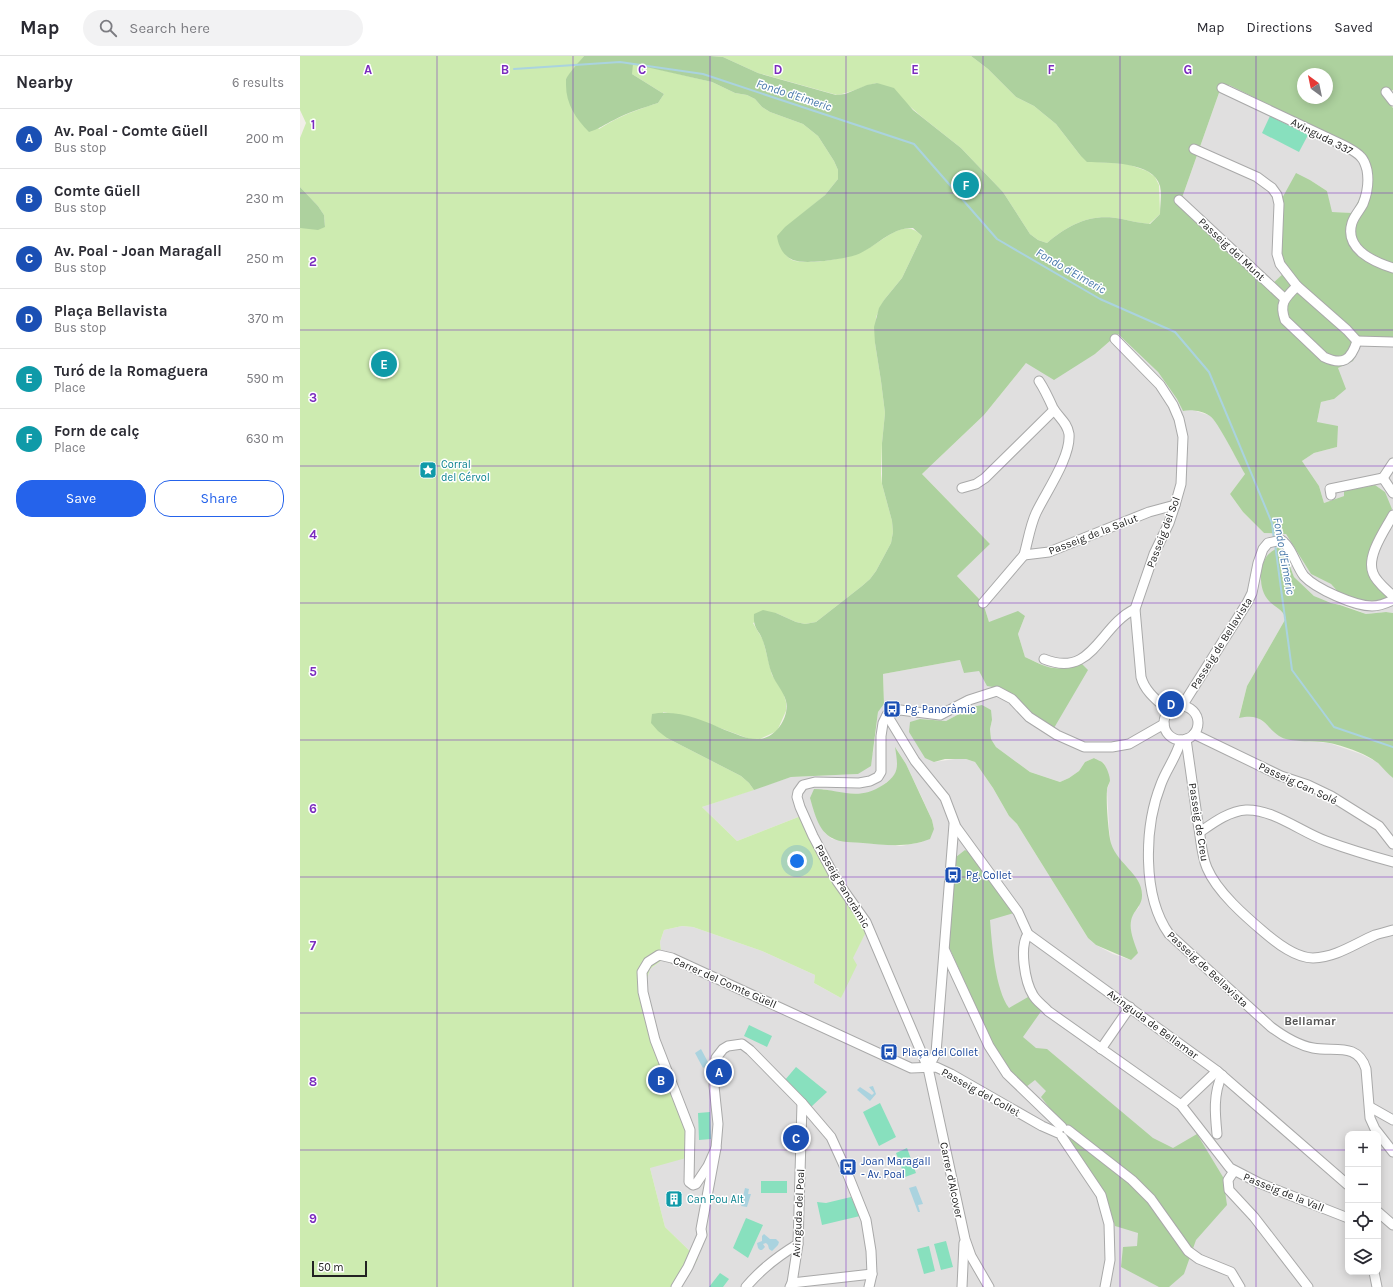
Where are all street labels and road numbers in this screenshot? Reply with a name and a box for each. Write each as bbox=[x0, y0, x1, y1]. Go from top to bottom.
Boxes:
street label: Avinguda 337 bbox=[1289, 115, 1355, 158]
street label: Passeig del Munt bbox=[1196, 215, 1268, 283]
street label: Passeig del Sol bbox=[1144, 495, 1183, 570]
street label: Passeig de la Salut bbox=[1047, 511, 1140, 557]
street label: Passeig de Bellavista bbox=[1188, 595, 1255, 692]
street label: Passeig Can Solé bbox=[1257, 760, 1339, 807]
street label: Passeig de Creu bbox=[1186, 782, 1211, 862]
street label: Passeig Panoràmic bbox=[812, 842, 873, 931]
street label: Passeig de Bellavista bbox=[1165, 929, 1251, 1010]
street label: Carrer del Comte Güell bbox=[671, 954, 779, 1011]
street label: Avinguda de Bellamar bbox=[1105, 987, 1201, 1062]
street label: Passeig del Collet bbox=[939, 1065, 1022, 1119]
street label: Carrer d'Alcover bbox=[937, 1141, 966, 1219]
street label: Avinguda del Poal bbox=[790, 1168, 807, 1258]
street label: Passeig de la Vall bbox=[1241, 1170, 1326, 1215]

